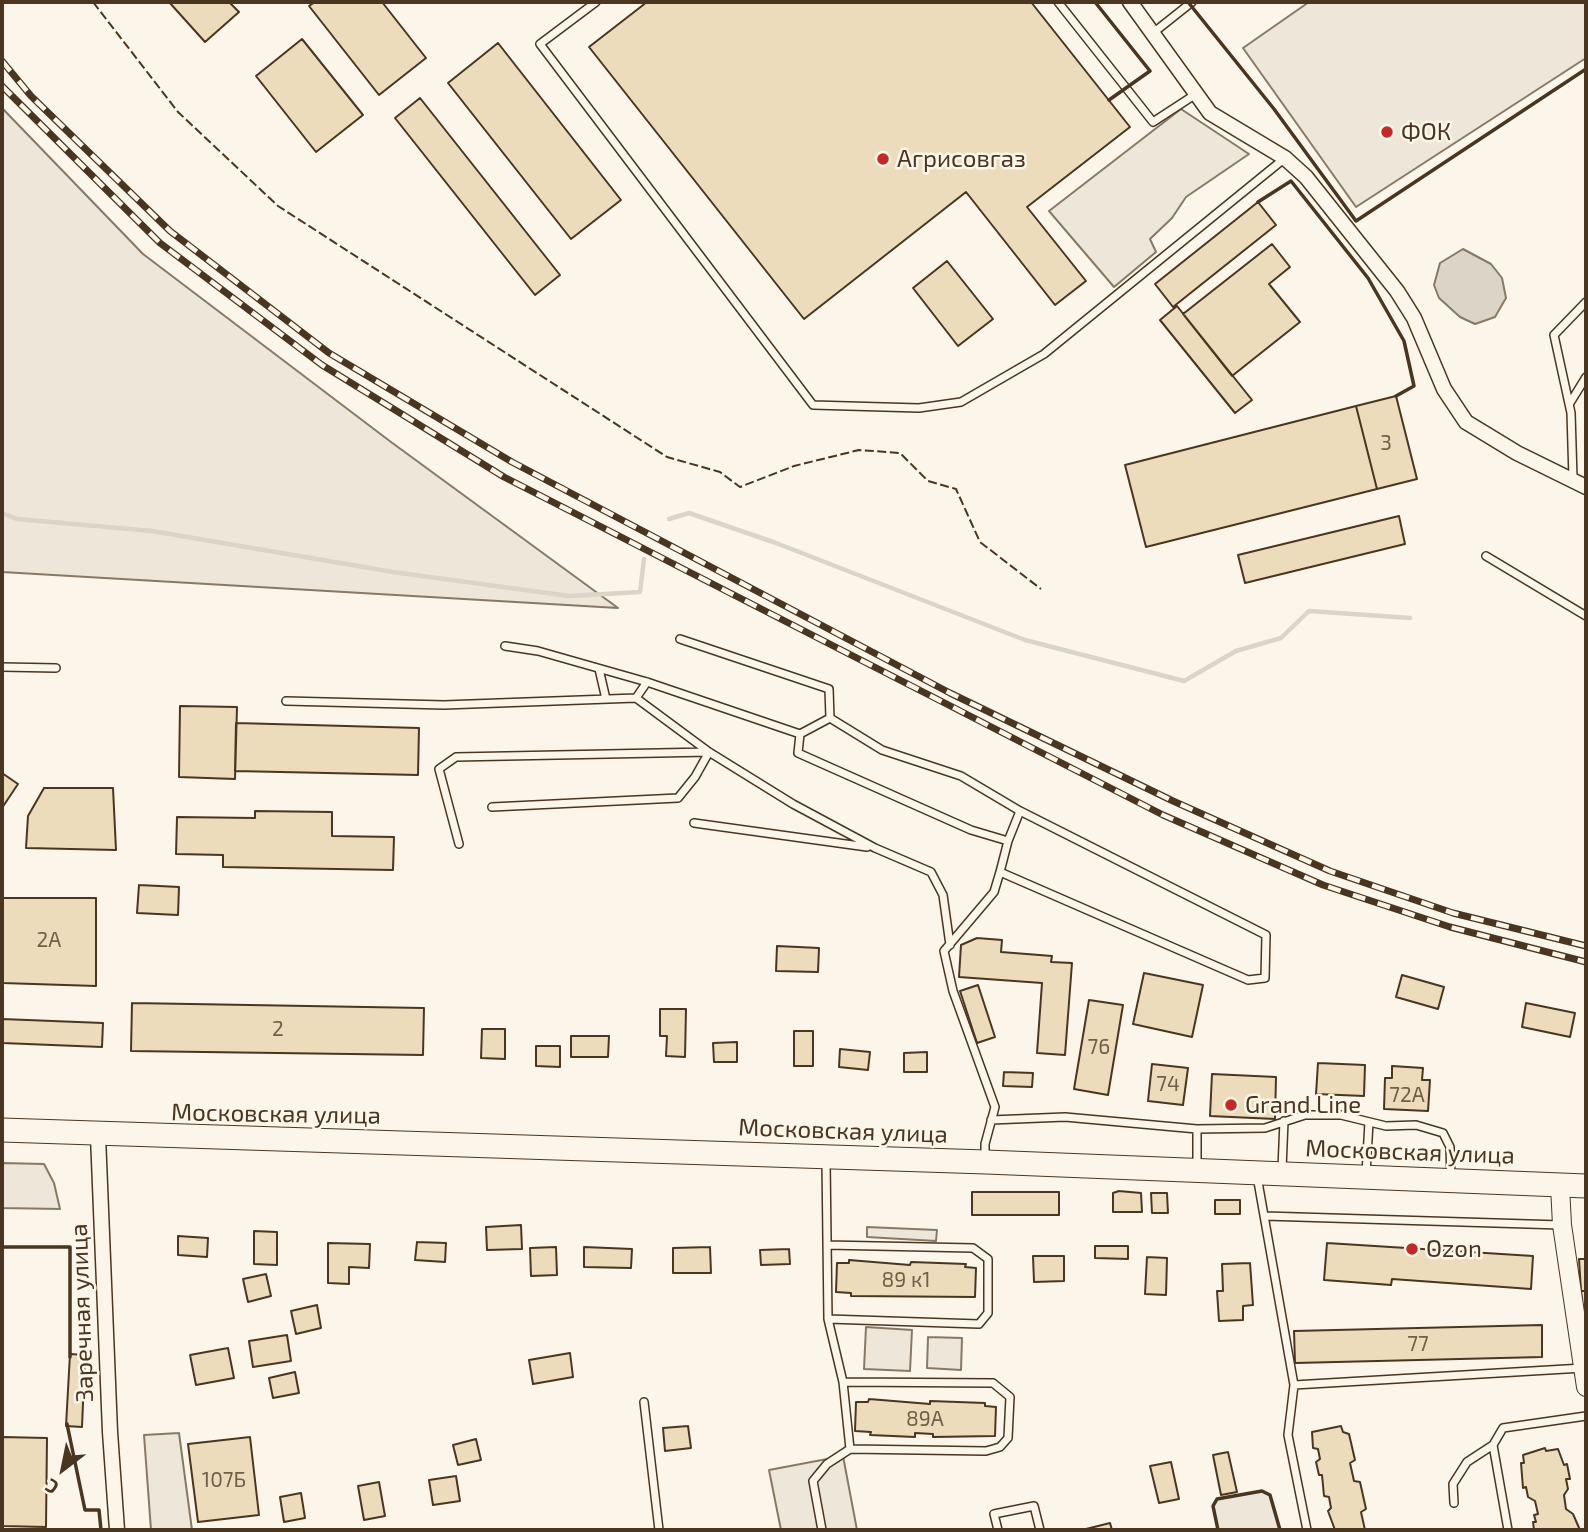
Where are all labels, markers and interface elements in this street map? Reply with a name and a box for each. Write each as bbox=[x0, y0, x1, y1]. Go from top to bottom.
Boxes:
place label: ФОК bbox=[1401, 118, 1451, 146]
marker: ФОК bbox=[1379, 124, 1395, 140]
place label: Агрисовгаз bbox=[897, 145, 1026, 173]
marker: Агрисовгаз bbox=[875, 151, 891, 167]
house number: 3 bbox=[1380, 430, 1392, 456]
house number: 2А bbox=[37, 927, 61, 953]
house number: 2 bbox=[272, 1016, 284, 1042]
house number: 76 bbox=[1088, 1034, 1110, 1060]
house number: 74 bbox=[1156, 1071, 1180, 1097]
house number: 72А bbox=[1389, 1082, 1425, 1108]
place label: Grand Line bbox=[1245, 1091, 1361, 1119]
marker: Grand Line bbox=[1223, 1097, 1239, 1113]
street label: Московская улица bbox=[171, 1098, 381, 1130]
street label: Московская улица bbox=[738, 1113, 948, 1149]
street label: Московская улица bbox=[1305, 1134, 1515, 1170]
street label: Заречная улица bbox=[64, 1223, 100, 1403]
place label: Ozon bbox=[1426, 1235, 1482, 1263]
marker: Ozon bbox=[1404, 1241, 1420, 1257]
house number: 89 к1 bbox=[881, 1267, 931, 1293]
house number: 77 bbox=[1407, 1331, 1429, 1357]
house number: 89А bbox=[906, 1406, 944, 1432]
north arrow bbox=[28, 1434, 98, 1504]
house number: 107Б bbox=[202, 1467, 246, 1493]
text: С bbox=[41, 1475, 62, 1500]

